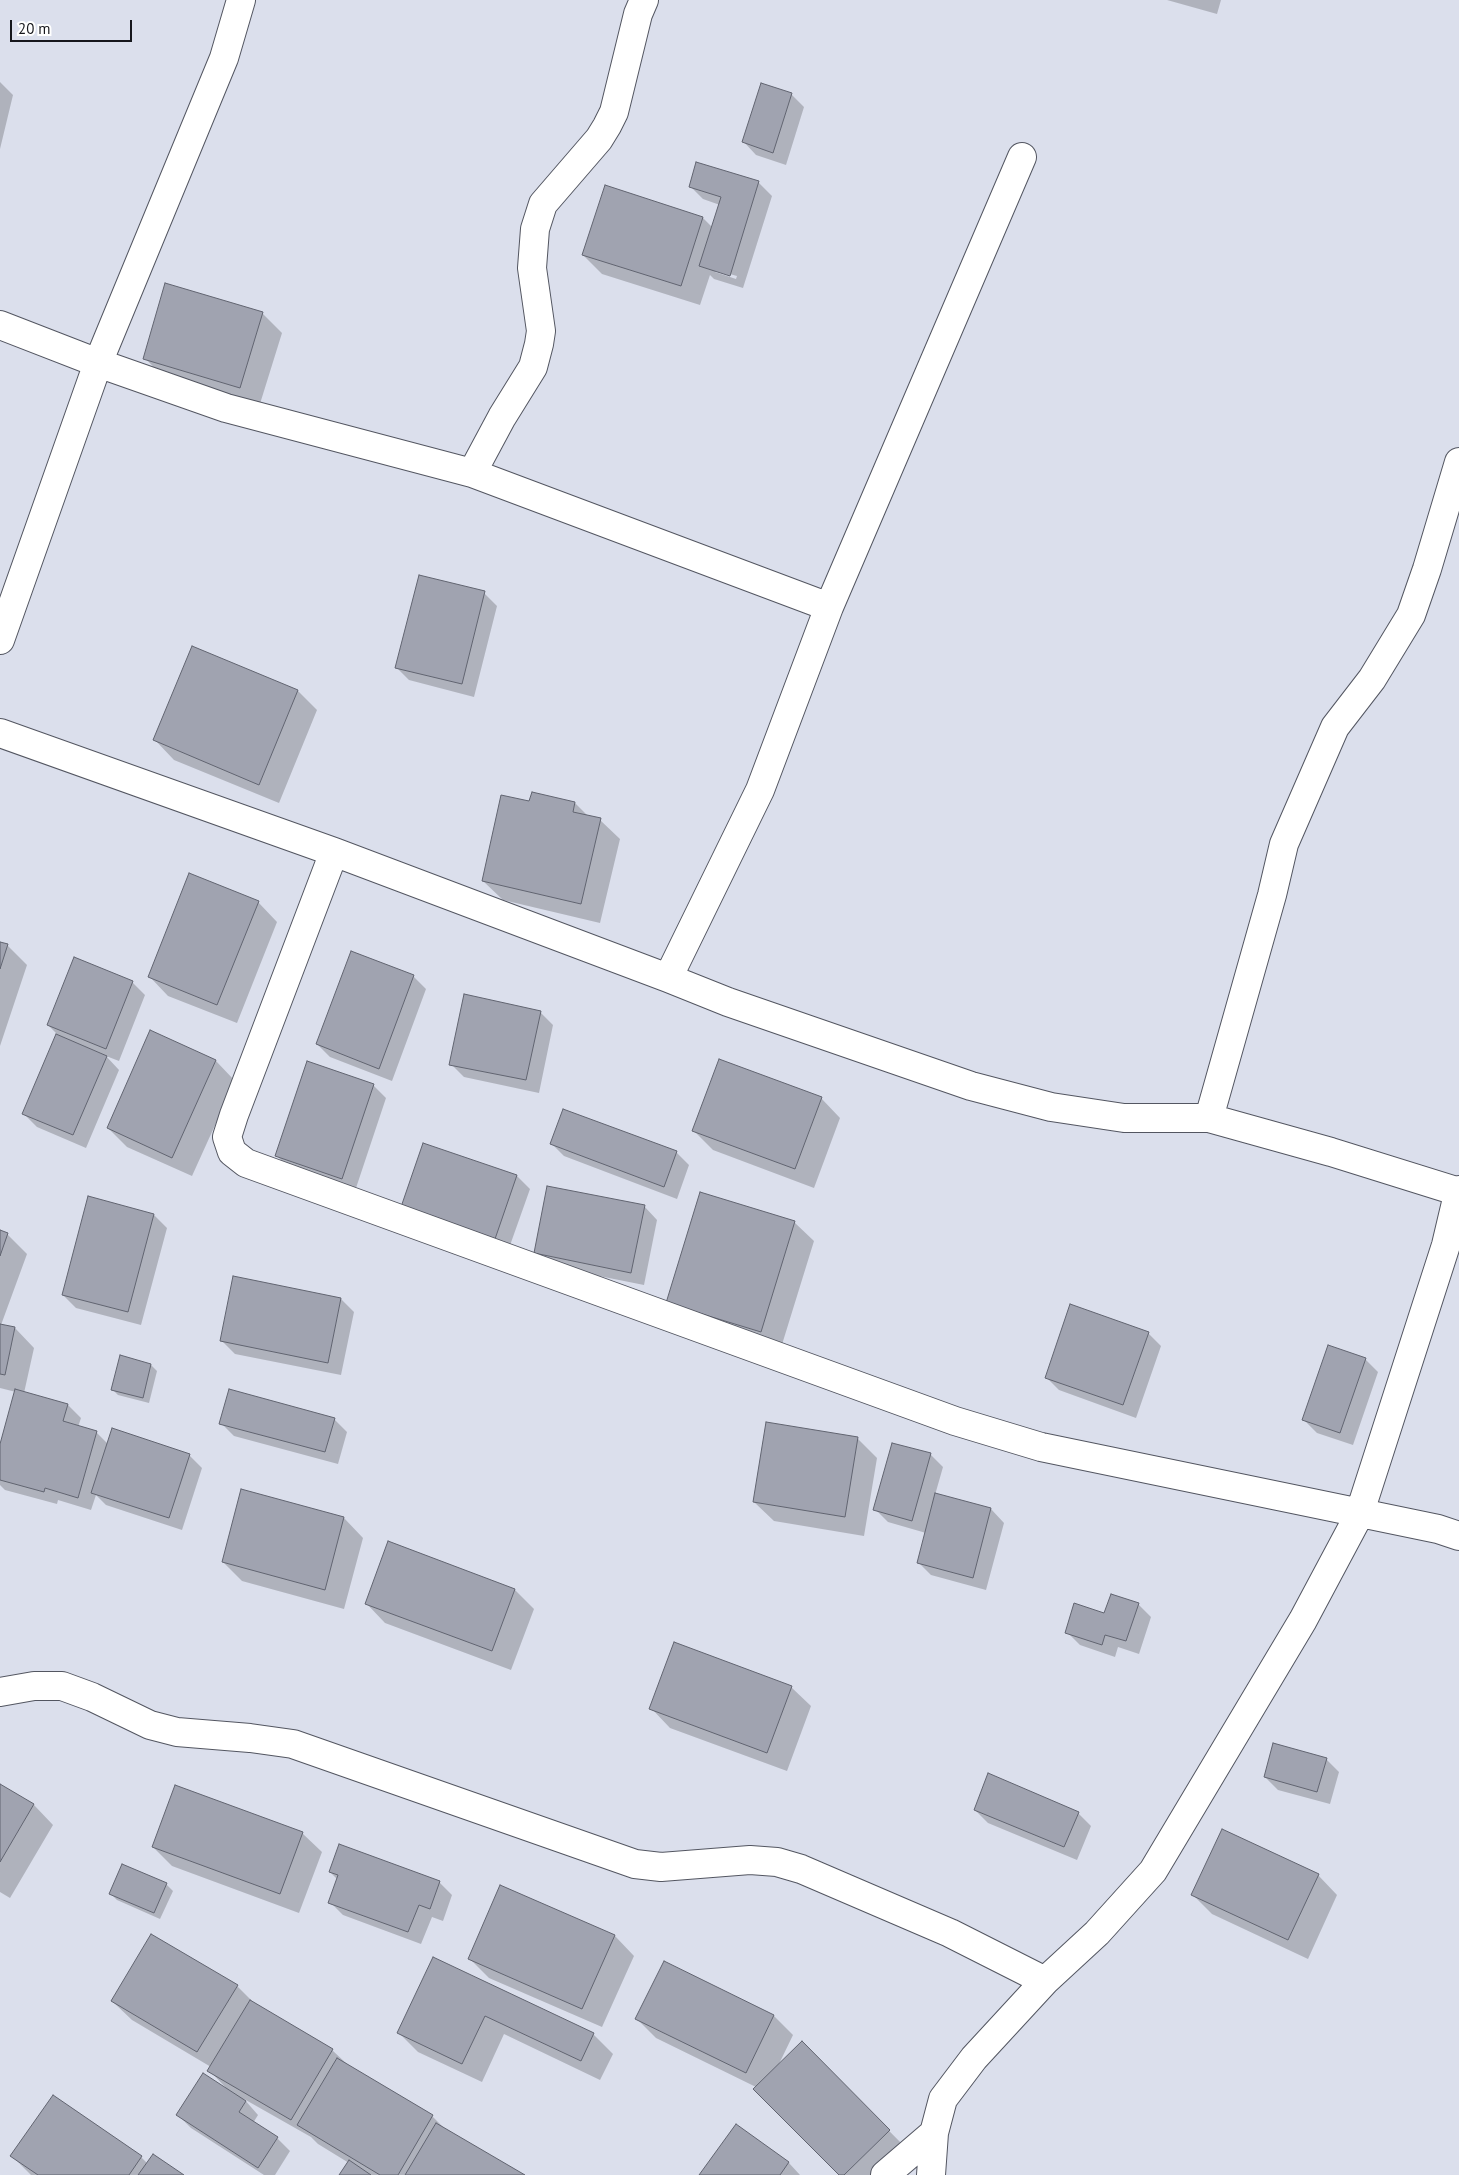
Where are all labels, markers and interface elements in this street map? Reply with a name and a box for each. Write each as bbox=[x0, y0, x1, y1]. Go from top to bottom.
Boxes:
scale bar bbox=[12, 10, 135, 42]
text: 20 m bbox=[18, 19, 51, 38]

